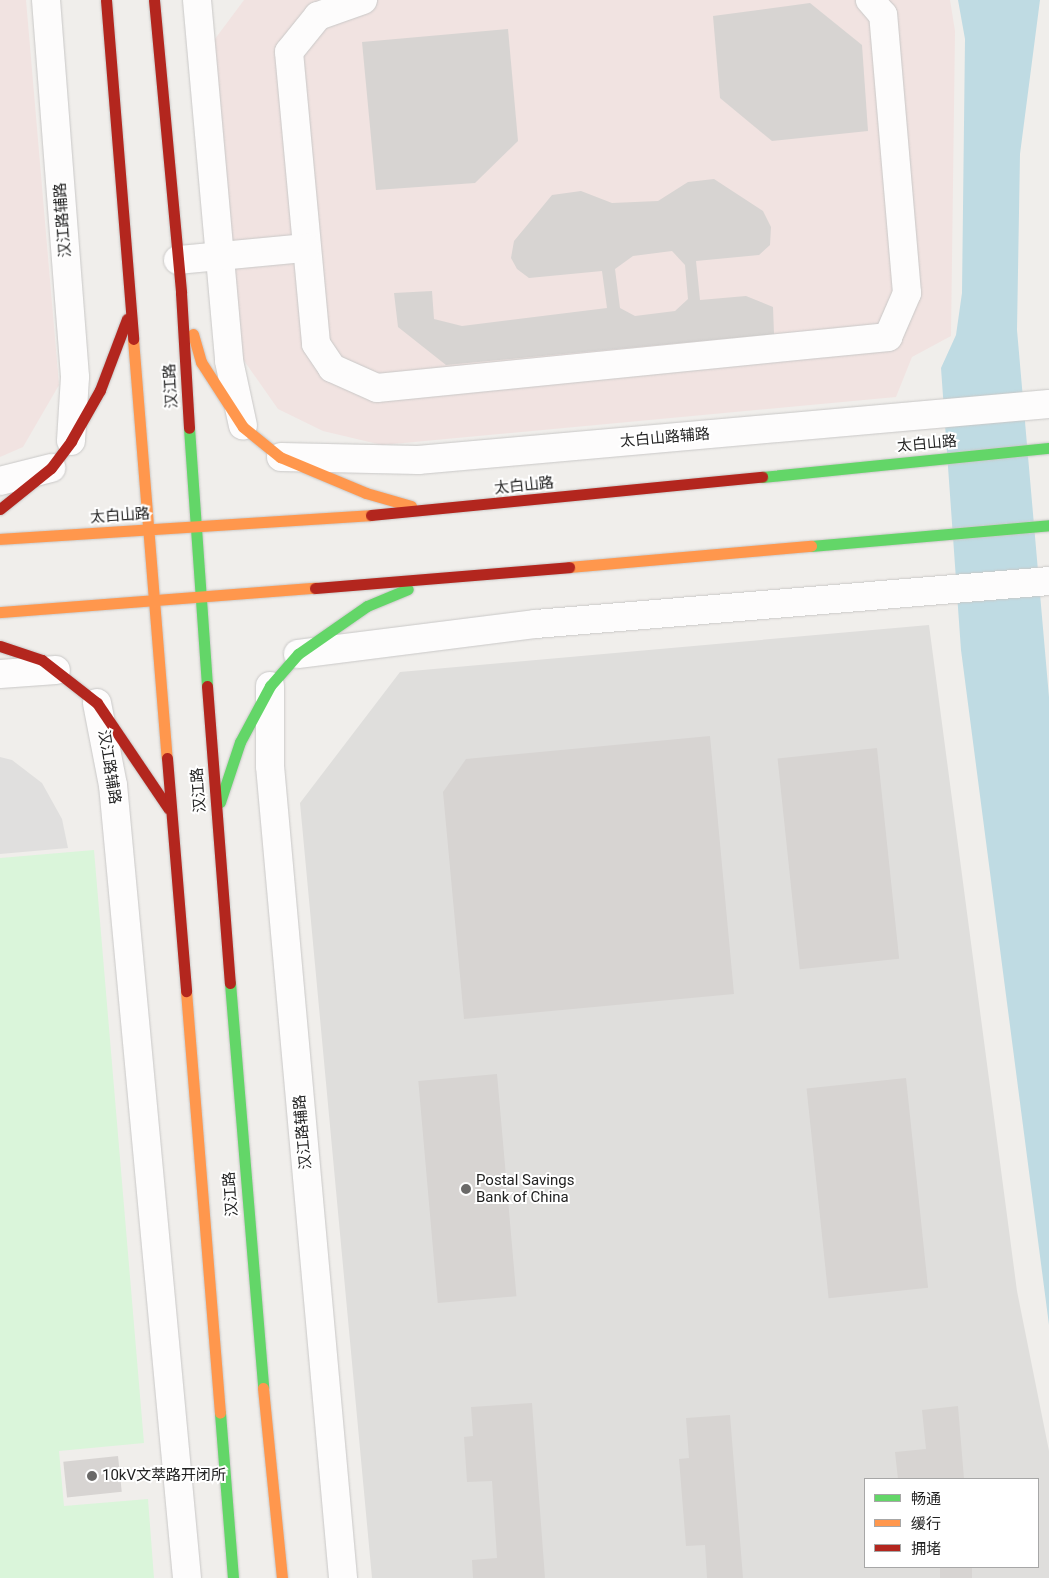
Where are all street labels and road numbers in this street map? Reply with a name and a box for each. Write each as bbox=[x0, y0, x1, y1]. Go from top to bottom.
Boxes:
street label: 汉江路辅路 bbox=[51, 182, 75, 258]
street label: 汉江路 bbox=[161, 363, 181, 409]
street label: 太白山路辅路 bbox=[619, 425, 711, 451]
street label: 太白山路 bbox=[896, 432, 958, 456]
street label: 太白山路 bbox=[493, 474, 555, 498]
street label: 太白山路 bbox=[89, 505, 151, 527]
street label: 汉江路辅路 bbox=[94, 729, 124, 805]
street label: 汉江路 bbox=[188, 767, 210, 813]
street label: 汉江路辅路 bbox=[291, 1094, 315, 1170]
street label: 汉江路 bbox=[220, 1171, 242, 1217]

